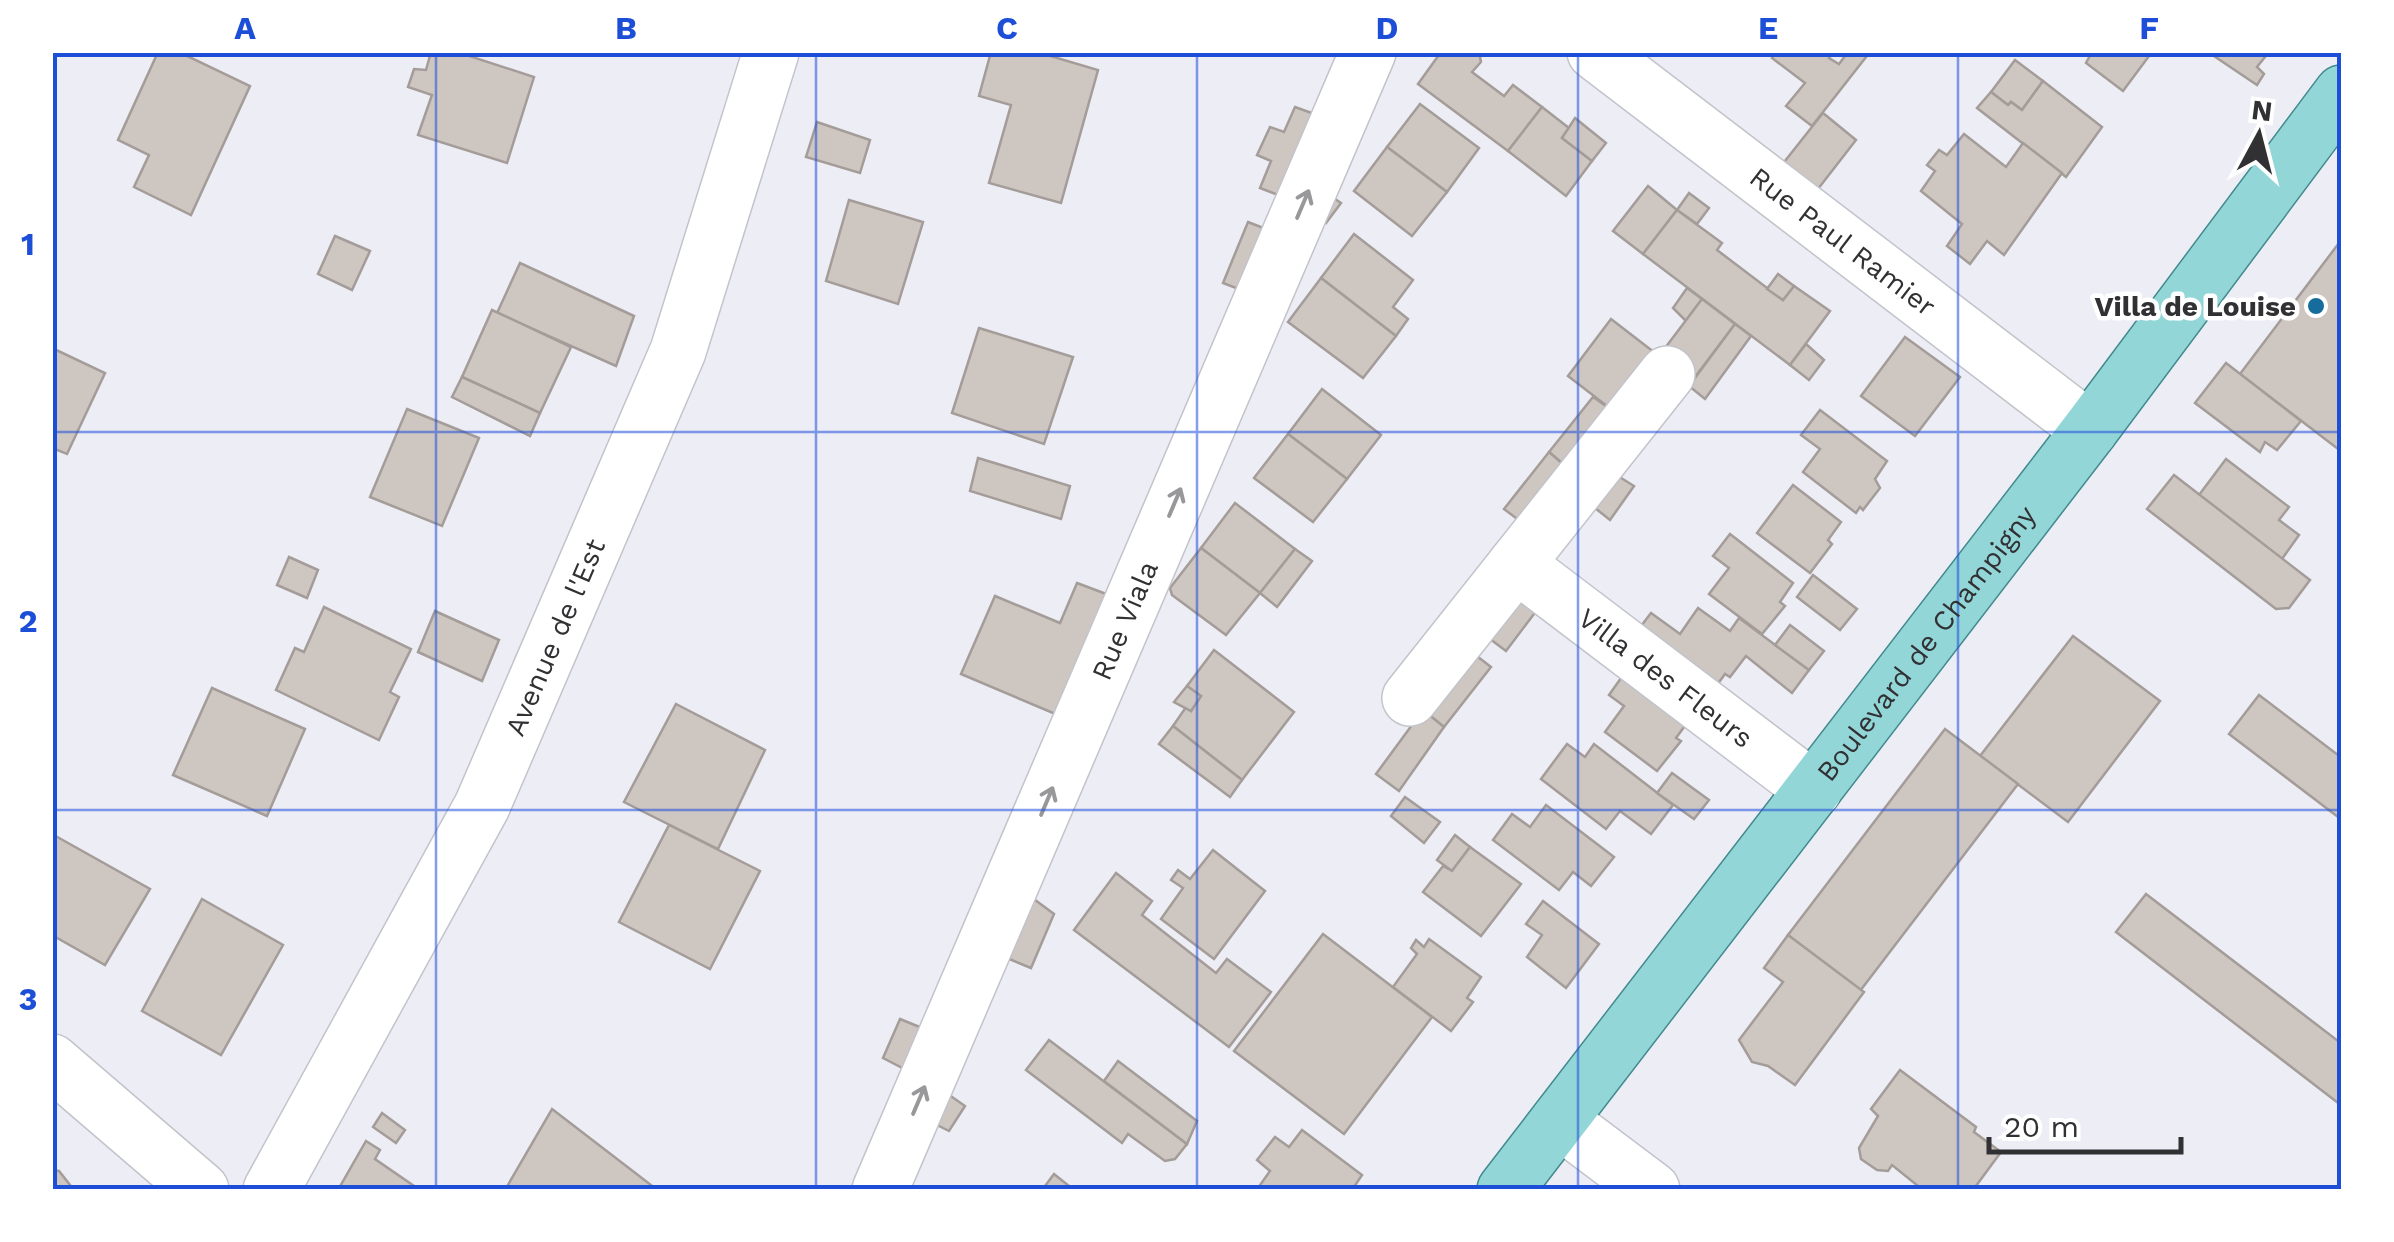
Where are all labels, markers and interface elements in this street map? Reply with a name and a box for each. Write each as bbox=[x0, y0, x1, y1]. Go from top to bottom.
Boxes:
text: A bbox=[234, 9, 256, 47]
text: B bbox=[615, 9, 637, 47]
text: C bbox=[996, 9, 1018, 47]
text: D bbox=[1376, 9, 1398, 47]
text: E bbox=[1758, 9, 1778, 47]
text: F bbox=[2139, 9, 2159, 47]
north arrow bbox=[2209, 85, 2309, 185]
text: N bbox=[2250, 93, 2274, 128]
street label: Rue Paul Ramier bbox=[1744, 160, 1942, 323]
one-way arrow bbox=[1295, 189, 1313, 220]
text: 1 bbox=[21, 225, 35, 263]
place label: Villa de Louise bbox=[2094, 290, 2296, 323]
marker: Villa de Louise bbox=[2305, 295, 2327, 317]
one-way arrow bbox=[1167, 488, 1185, 518]
street label: Boulevard de Champigny bbox=[1810, 499, 2043, 787]
street label: Avenue de l'Est bbox=[498, 534, 612, 740]
street label: Rue Viala bbox=[1084, 556, 1164, 685]
street label: Villa des Fleurs bbox=[1572, 601, 1760, 754]
text: 2 bbox=[18, 602, 38, 640]
one-way arrow bbox=[1039, 786, 1057, 817]
text: 3 bbox=[19, 980, 37, 1018]
one-way arrow bbox=[911, 1085, 929, 1116]
scale bar bbox=[1989, 1092, 2182, 1154]
text: 20 m bbox=[2004, 1109, 2079, 1144]

